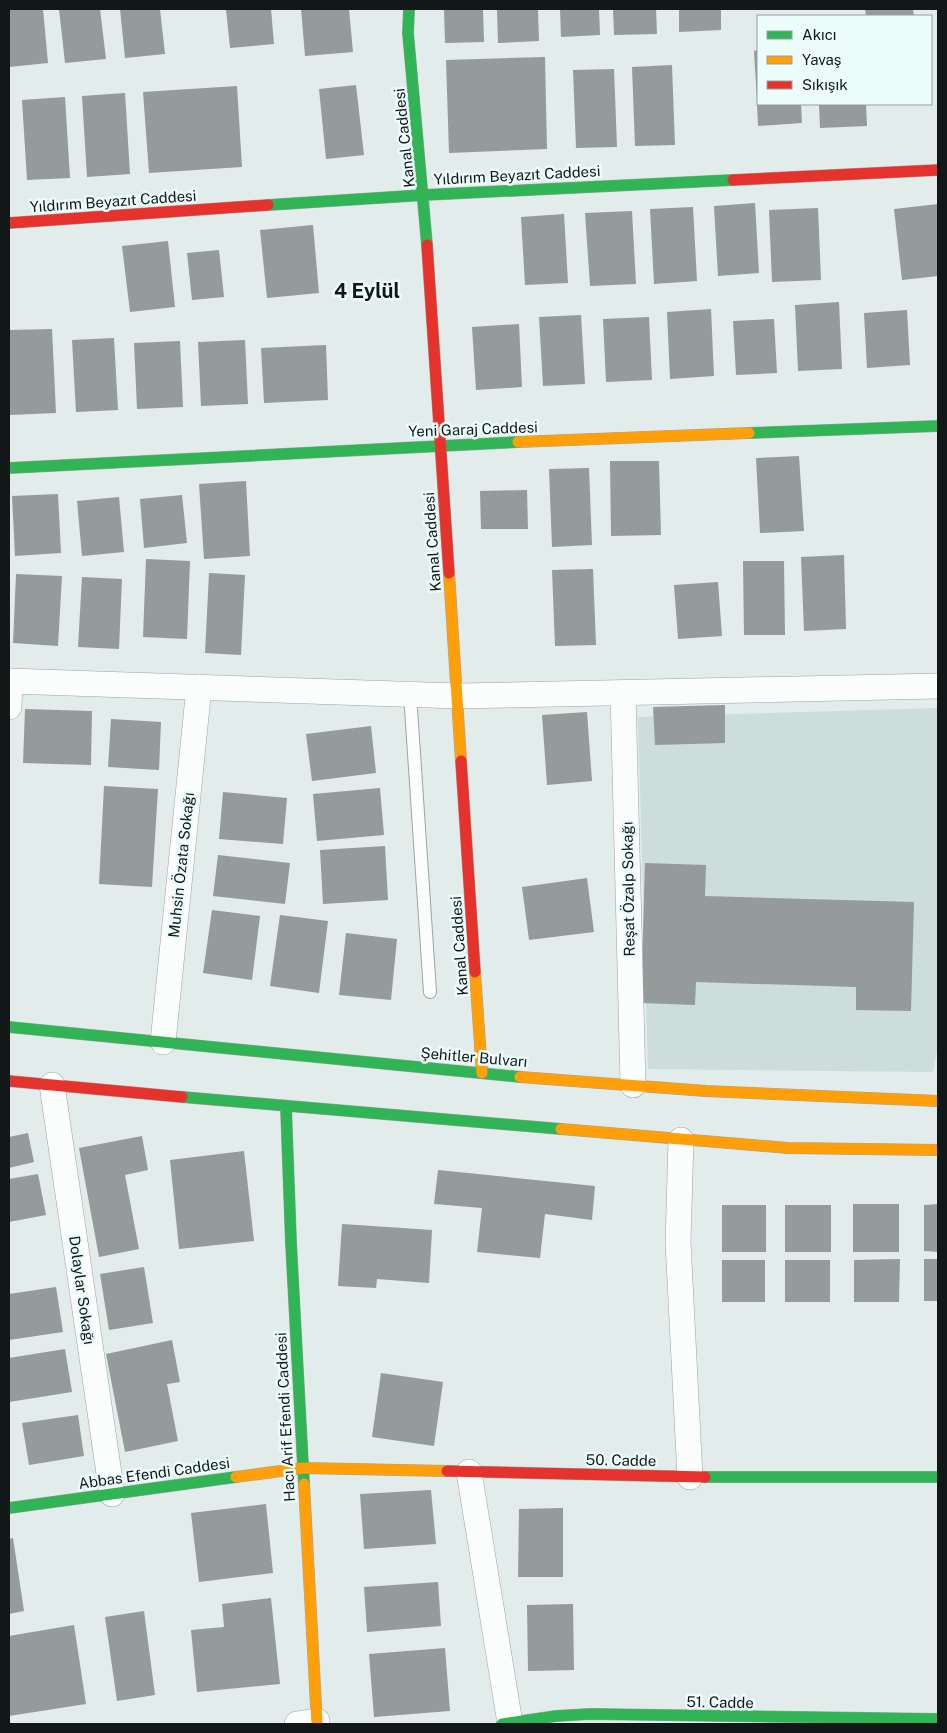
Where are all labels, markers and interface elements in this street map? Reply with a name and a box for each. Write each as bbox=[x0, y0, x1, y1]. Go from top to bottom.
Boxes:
legend bbox=[757, 15, 932, 105]
text: Akıcı bbox=[802, 26, 836, 43]
text: Yavaş bbox=[802, 51, 841, 68]
text: Sıkışık bbox=[802, 76, 848, 93]
street label: Kanal Caddesi bbox=[390, 88, 418, 188]
street label: Yıldırım Beyazıt Caddesi bbox=[433, 162, 601, 188]
street label: Yıldırım Beyazıt Caddesi bbox=[29, 187, 197, 215]
district label: 4 Eylül bbox=[334, 279, 400, 303]
street label: Yeni Garaj Caddesi bbox=[408, 418, 538, 440]
street label: Kanal Caddesi bbox=[420, 492, 444, 592]
street label: Muhsin Özata Sokağı bbox=[164, 791, 197, 939]
street label: Reşat Özalp Sokağı bbox=[617, 821, 638, 957]
street label: Kanal Caddesi bbox=[447, 896, 471, 996]
street label: Şehitler Bulvarı bbox=[420, 1044, 528, 1070]
street label: Dolaylar Sokağı bbox=[66, 1234, 98, 1346]
street label: Hacı Arif Efendi Caddesi bbox=[272, 1332, 298, 1502]
street label: 50. Cadde bbox=[586, 1451, 656, 1469]
street label: Abbas Efendi Caddesi bbox=[77, 1454, 231, 1492]
street label: 51. Cadde bbox=[686, 1693, 754, 1711]

